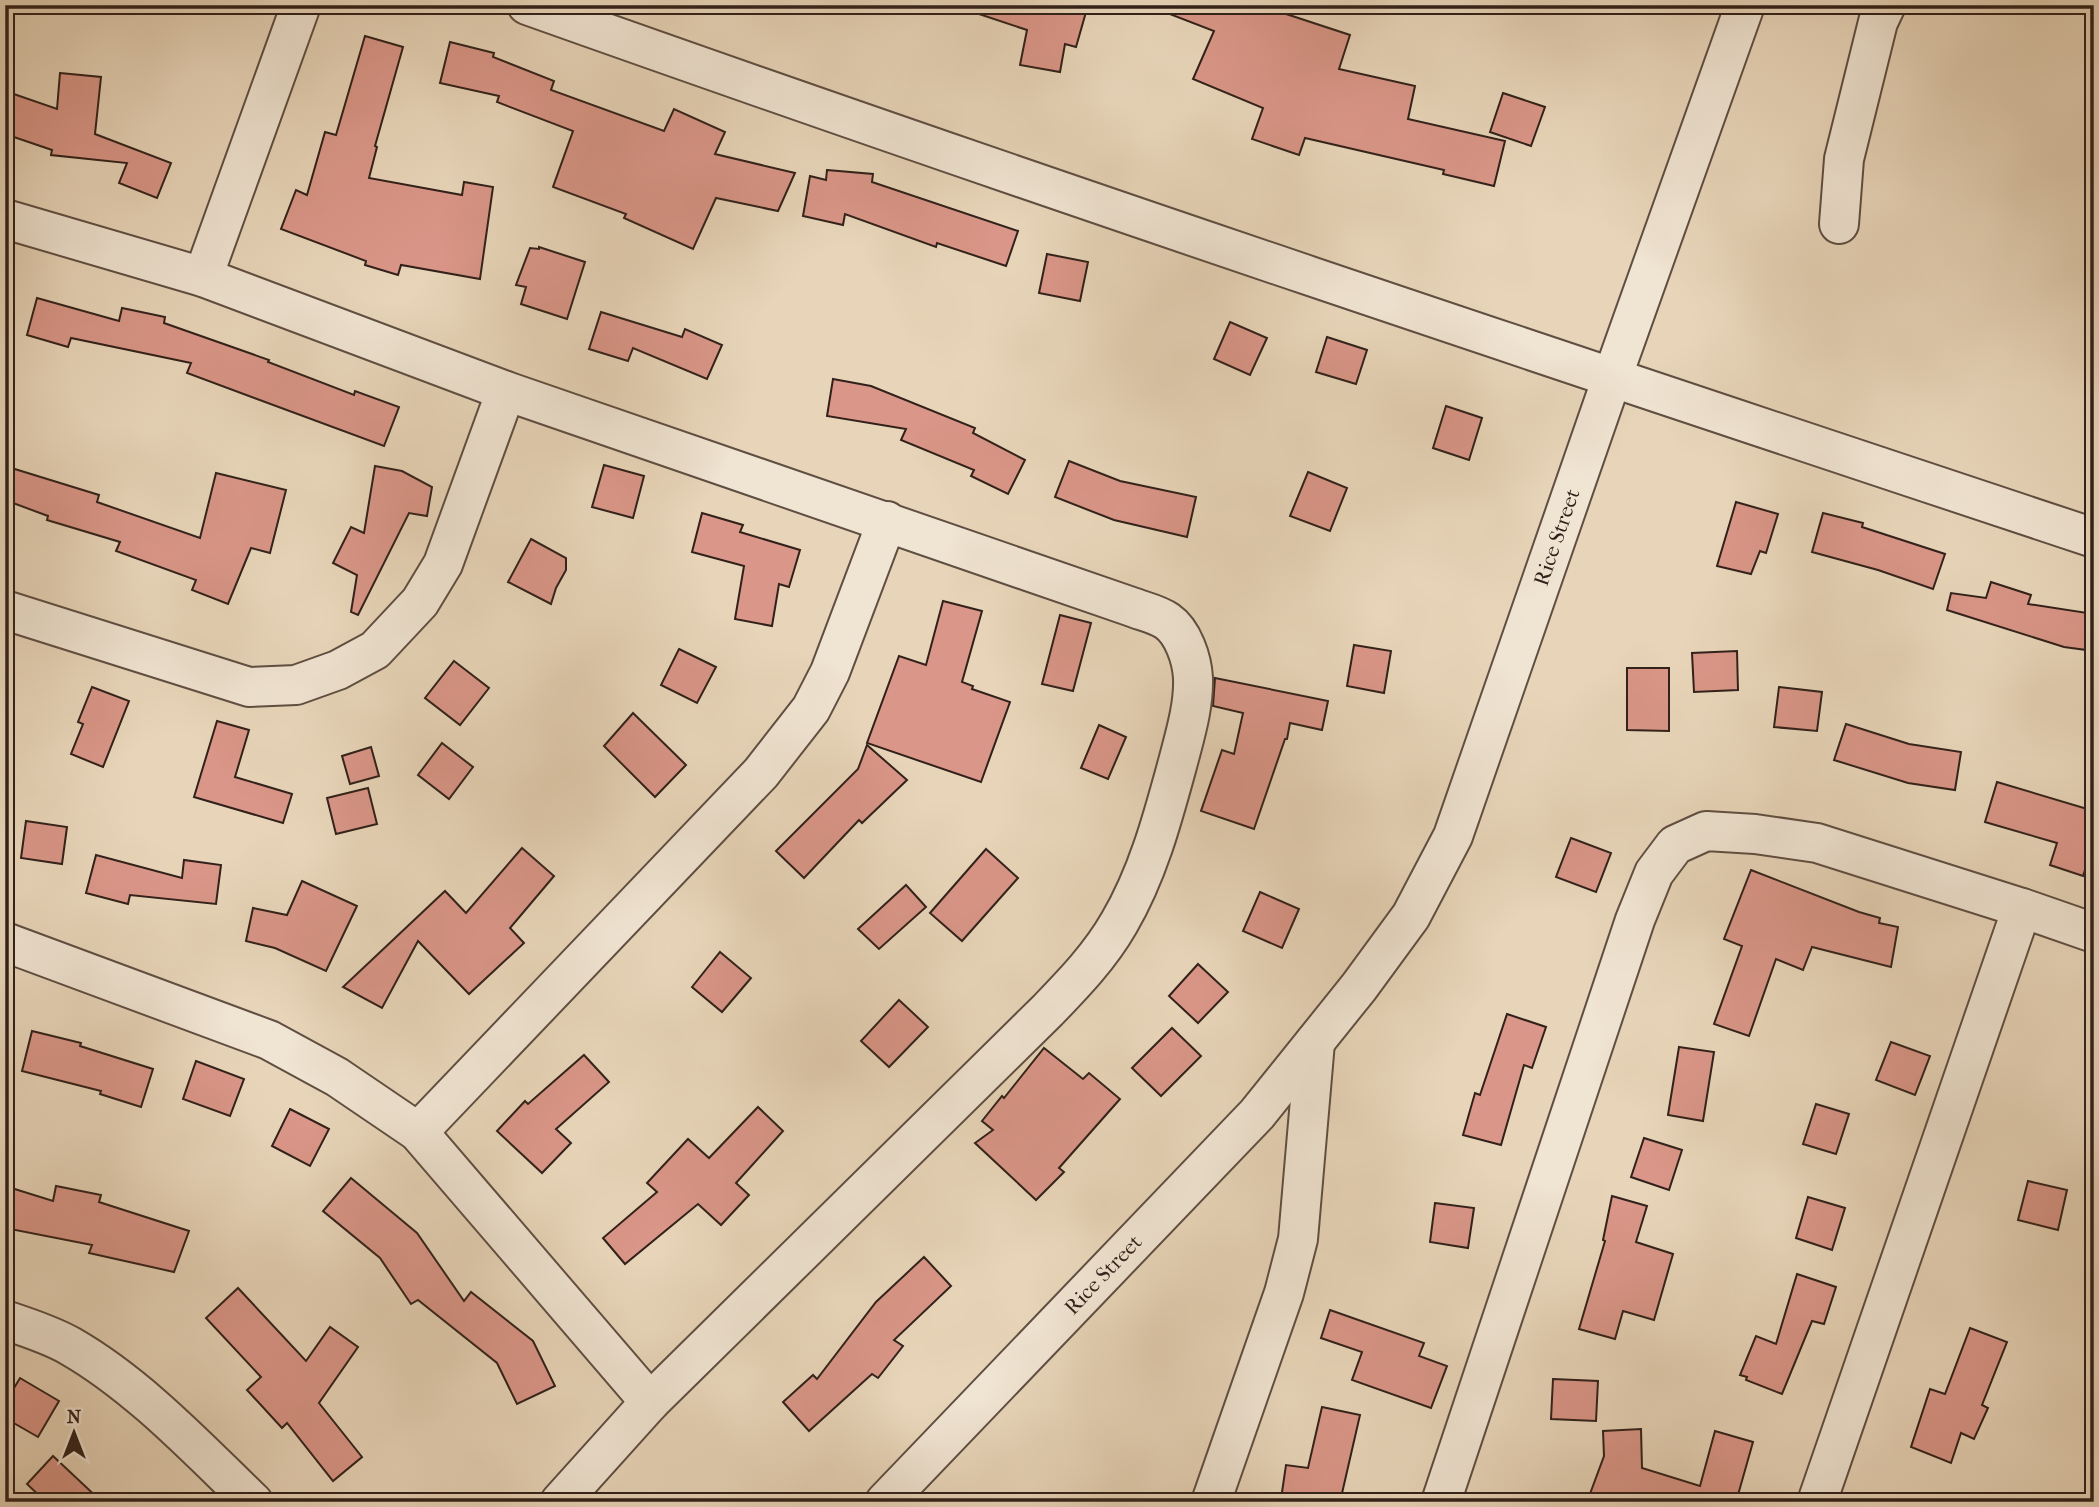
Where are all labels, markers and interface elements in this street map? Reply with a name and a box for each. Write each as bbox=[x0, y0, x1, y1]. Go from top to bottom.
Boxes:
street label: Rice Street bbox=[1529, 485, 1585, 589]
street label: Rice Street bbox=[1059, 1230, 1147, 1319]
north arrow bbox=[38, 1398, 108, 1468]
text: N bbox=[67, 1406, 82, 1428]

